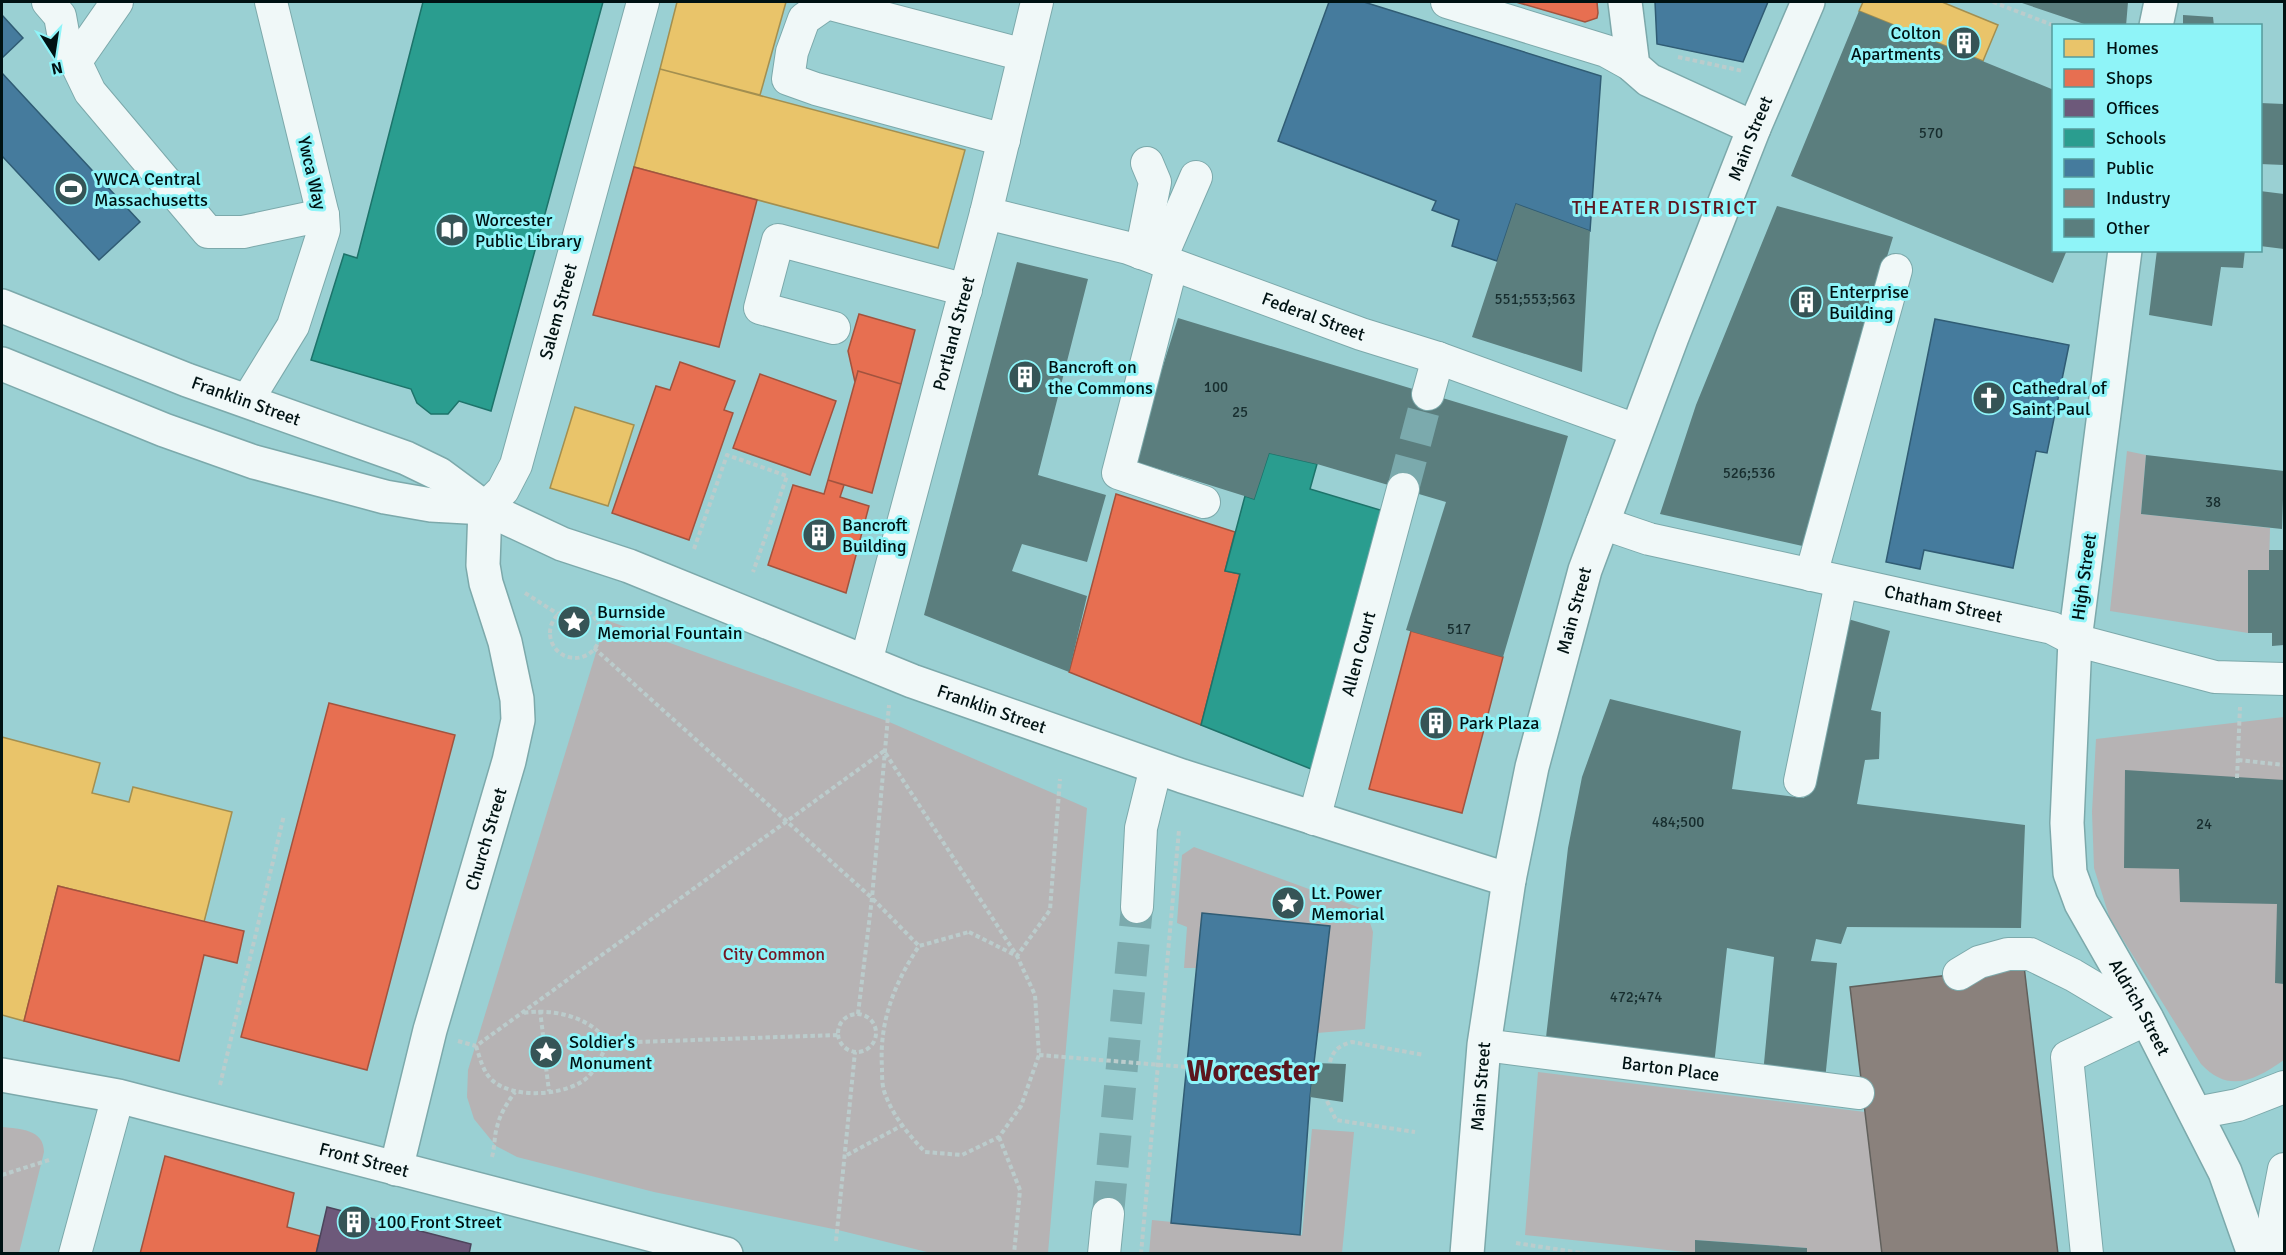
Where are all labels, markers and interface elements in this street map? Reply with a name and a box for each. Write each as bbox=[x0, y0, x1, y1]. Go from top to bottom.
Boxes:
place label: Colton Apartments bbox=[1851, 22, 1941, 65]
north arrow bbox=[24, 24, 84, 84]
legend bbox=[2052, 24, 2262, 252]
building icon: Colton Apartments bbox=[1946, 25, 1982, 61]
text: Homes bbox=[2106, 37, 2159, 59]
text: N bbox=[49, 57, 64, 79]
text: Shops bbox=[2106, 67, 2153, 89]
street label: Main Street bbox=[1723, 93, 1777, 184]
text: Offices bbox=[2106, 97, 2159, 119]
house number: 570 bbox=[1919, 124, 1943, 142]
text: Schools bbox=[2106, 127, 2166, 149]
street label: Ywca Way bbox=[293, 134, 331, 213]
text: Public bbox=[2106, 157, 2154, 179]
place label: YWCA Central Massachusetts bbox=[94, 168, 208, 211]
sports icon: YWCA Central Massachusetts bbox=[53, 171, 89, 207]
text: Industry bbox=[2106, 187, 2171, 209]
district label: THEATER DISTRICT bbox=[1572, 195, 1758, 220]
place label: Worcester Public Library bbox=[475, 209, 582, 252]
library icon: Worcester Public Library bbox=[434, 212, 470, 248]
text: Other bbox=[2106, 217, 2150, 239]
street label: Salem Street bbox=[535, 261, 582, 362]
street label: Portland Street bbox=[928, 274, 980, 393]
place label: Enterprise Building bbox=[1829, 281, 1909, 324]
building icon: Enterprise Building bbox=[1788, 284, 1824, 320]
street label: Federal Street bbox=[1259, 287, 1368, 346]
house number: 551;553;563 bbox=[1494, 290, 1576, 308]
place label: Bancroft on the Commons bbox=[1048, 356, 1153, 399]
building icon: Bancroft on the Commons bbox=[1007, 359, 1043, 395]
street label: Franklin Street bbox=[189, 372, 304, 431]
place label: Cathedral of Saint Paul bbox=[2012, 377, 2107, 420]
house number: 100 bbox=[1204, 378, 1228, 396]
church icon: Cathedral of Saint Paul bbox=[1971, 380, 2007, 416]
house number: 25 bbox=[1232, 403, 1248, 421]
house number: 526;536 bbox=[1723, 464, 1775, 482]
house number: 38 bbox=[2205, 493, 2221, 511]
place label: Bancroft Building bbox=[842, 514, 908, 557]
building icon: Bancroft Building bbox=[801, 517, 837, 553]
street label: High Street bbox=[2067, 532, 2101, 622]
street label: Main Street bbox=[1552, 564, 1596, 656]
street label: Chatham Street bbox=[1882, 580, 2004, 628]
place label: Burnside Memorial Fountain bbox=[597, 601, 743, 644]
place icon: Burnside Memorial Fountain bbox=[556, 604, 592, 640]
street label: Allen Court bbox=[1337, 609, 1380, 699]
house number: 517 bbox=[1447, 620, 1471, 638]
street label: Franklin Street bbox=[934, 680, 1049, 738]
building icon: Park Plaza bbox=[1418, 705, 1454, 741]
place label: Park Plaza bbox=[1459, 712, 1539, 734]
street label: Church Street bbox=[461, 785, 512, 893]
house number: 484;500 bbox=[1652, 813, 1704, 831]
house number: 24 bbox=[2196, 815, 2212, 833]
place label: Lt. Power Memorial bbox=[1311, 882, 1384, 925]
place icon: Lt. Power Memorial bbox=[1270, 885, 1306, 921]
park label: City Common bbox=[723, 943, 825, 965]
street label: Aldrich Street bbox=[2104, 955, 2175, 1059]
house number: 472;474 bbox=[1610, 988, 1662, 1006]
place label: Soldier's Monument bbox=[569, 1031, 652, 1074]
place icon: Soldier's Monument bbox=[528, 1034, 564, 1070]
street label: Main Street bbox=[1466, 1041, 1495, 1132]
street label: Barton Place bbox=[1620, 1052, 1721, 1086]
district label: Worcester bbox=[1186, 1053, 1320, 1090]
street label: Front Street bbox=[317, 1138, 411, 1182]
building icon: 100 Front Street bbox=[336, 1204, 372, 1240]
place label: 100 Front Street bbox=[377, 1211, 502, 1233]

